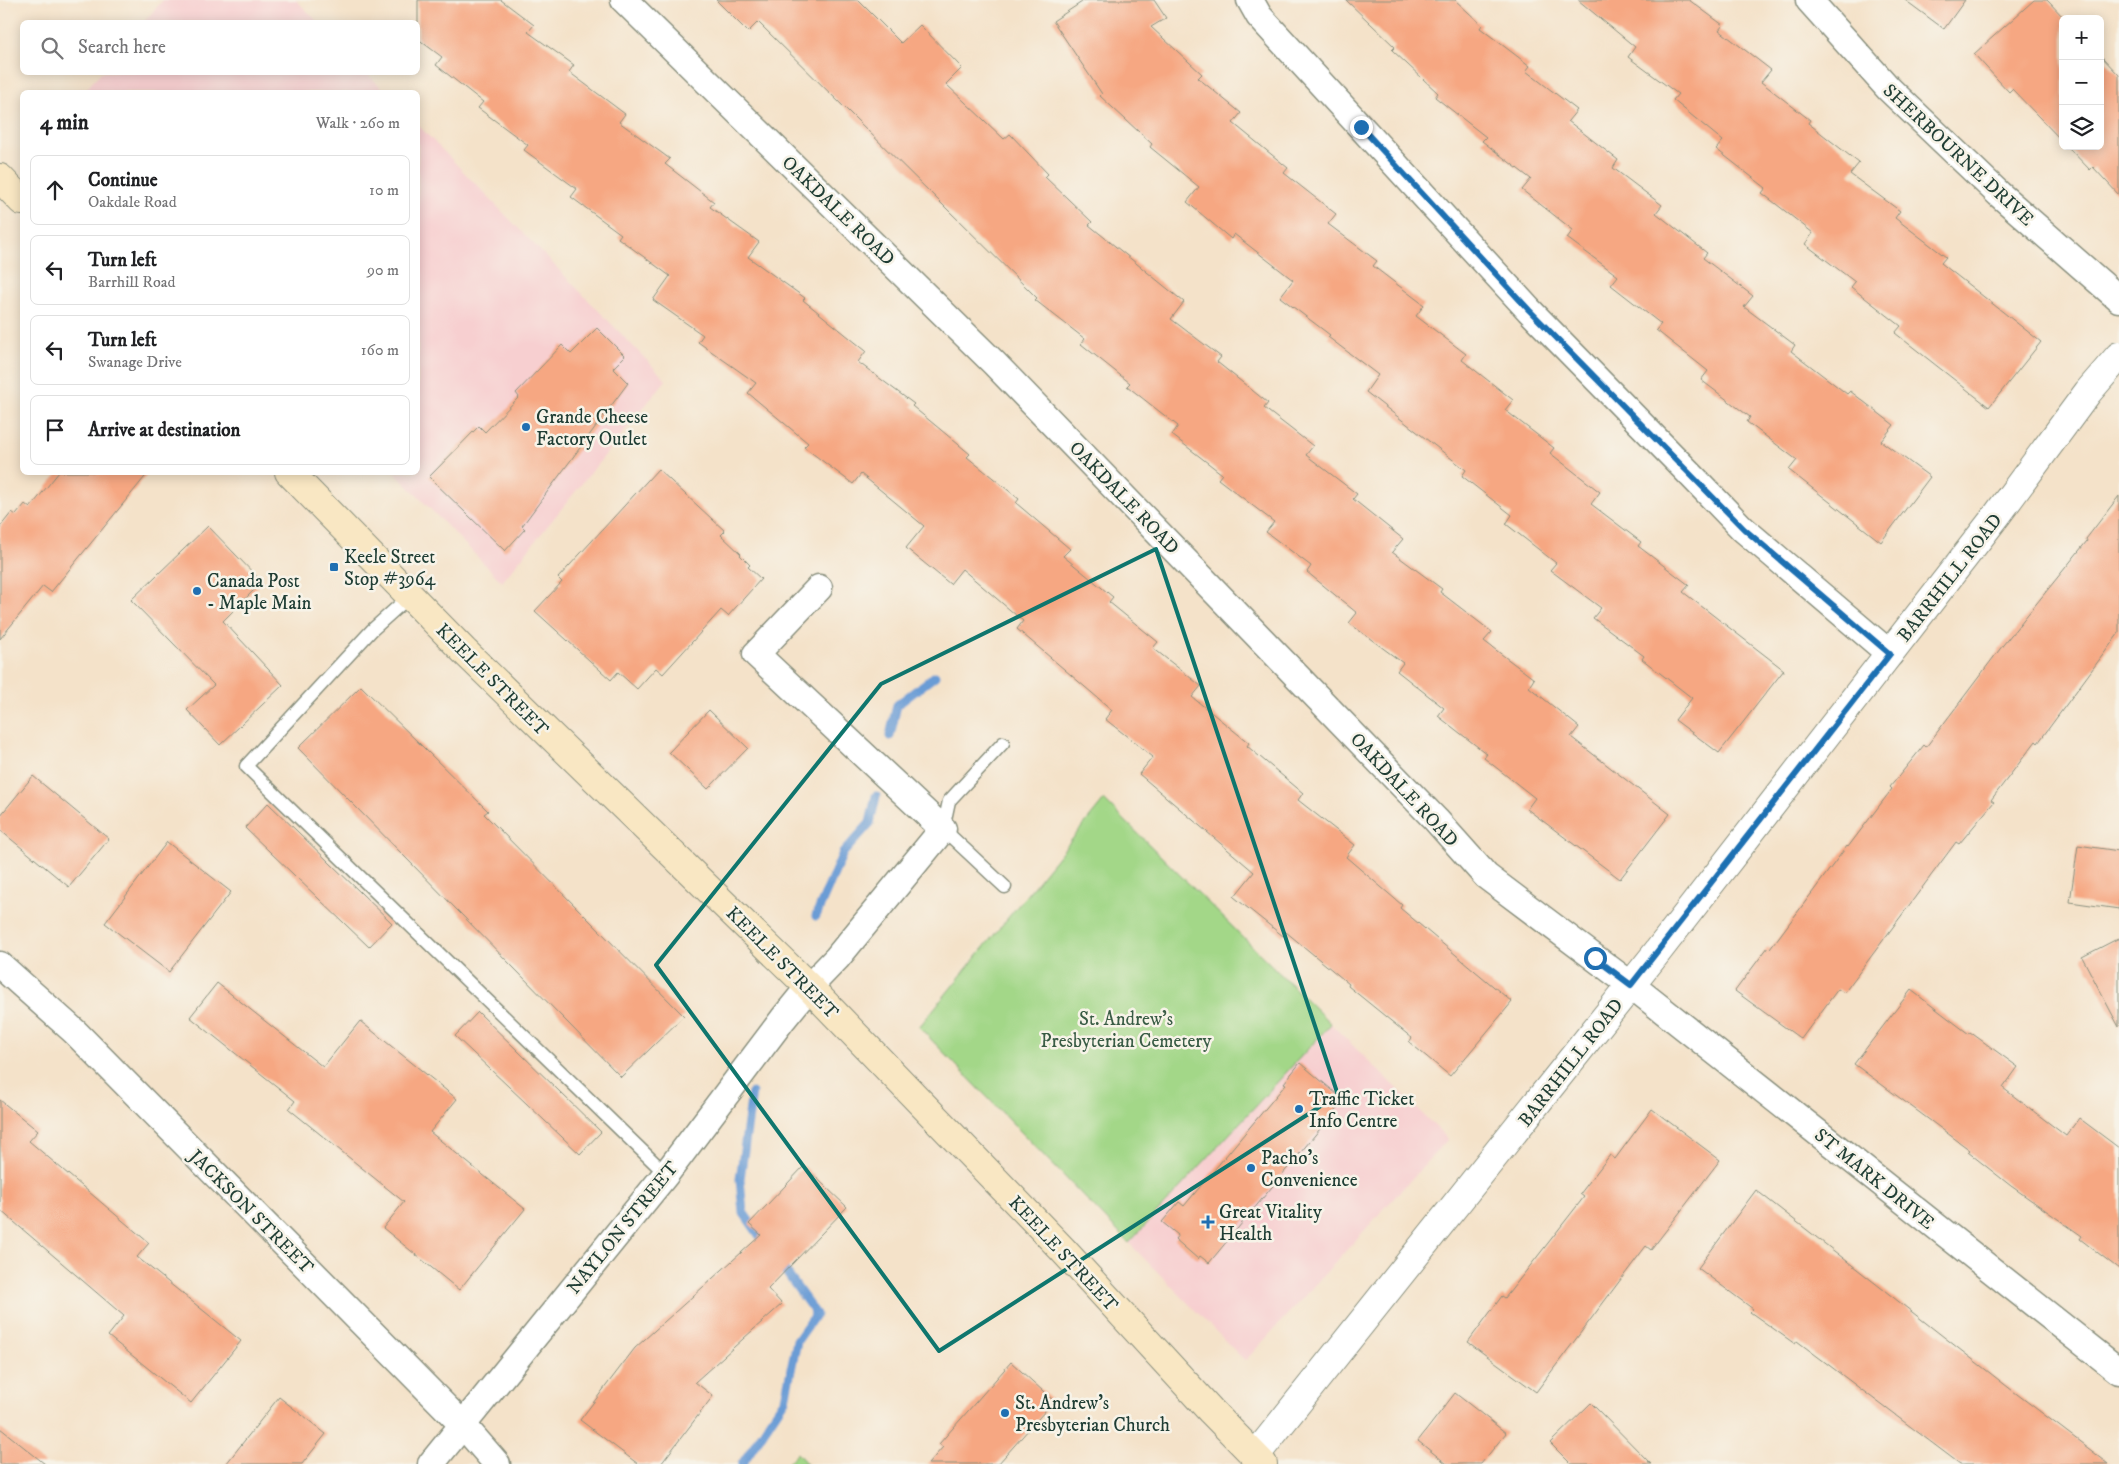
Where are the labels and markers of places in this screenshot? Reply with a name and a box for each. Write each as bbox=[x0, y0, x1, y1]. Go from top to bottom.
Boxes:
place label: Grande Cheese Factory Outlet bbox=[536, 406, 648, 451]
marker: Grande Cheese Factory Outlet bbox=[520, 421, 532, 433]
place label: Keele Street Stop #3964 bbox=[344, 546, 437, 591]
marker: Keele Street Stop #3964 bbox=[328, 561, 340, 573]
place label: Canada Post - Maple Main bbox=[207, 570, 312, 615]
marker: Canada Post - Maple Main bbox=[191, 585, 203, 597]
place label: Traffic Ticket Info Centre bbox=[1309, 1088, 1414, 1133]
marker: Traffic Ticket Info Centre bbox=[1293, 1103, 1305, 1115]
place label: Pacho's Convenience bbox=[1261, 1147, 1358, 1192]
marker: Pacho's Convenience bbox=[1245, 1162, 1257, 1174]
place label: Great Vitality Health bbox=[1219, 1201, 1323, 1246]
marker: Great Vitality Health bbox=[1201, 1215, 1215, 1229]
place label: St. Andrew's Presbyterian Church bbox=[1015, 1392, 1170, 1437]
marker: St. Andrew's Presbyterian Church bbox=[999, 1407, 1011, 1419]

